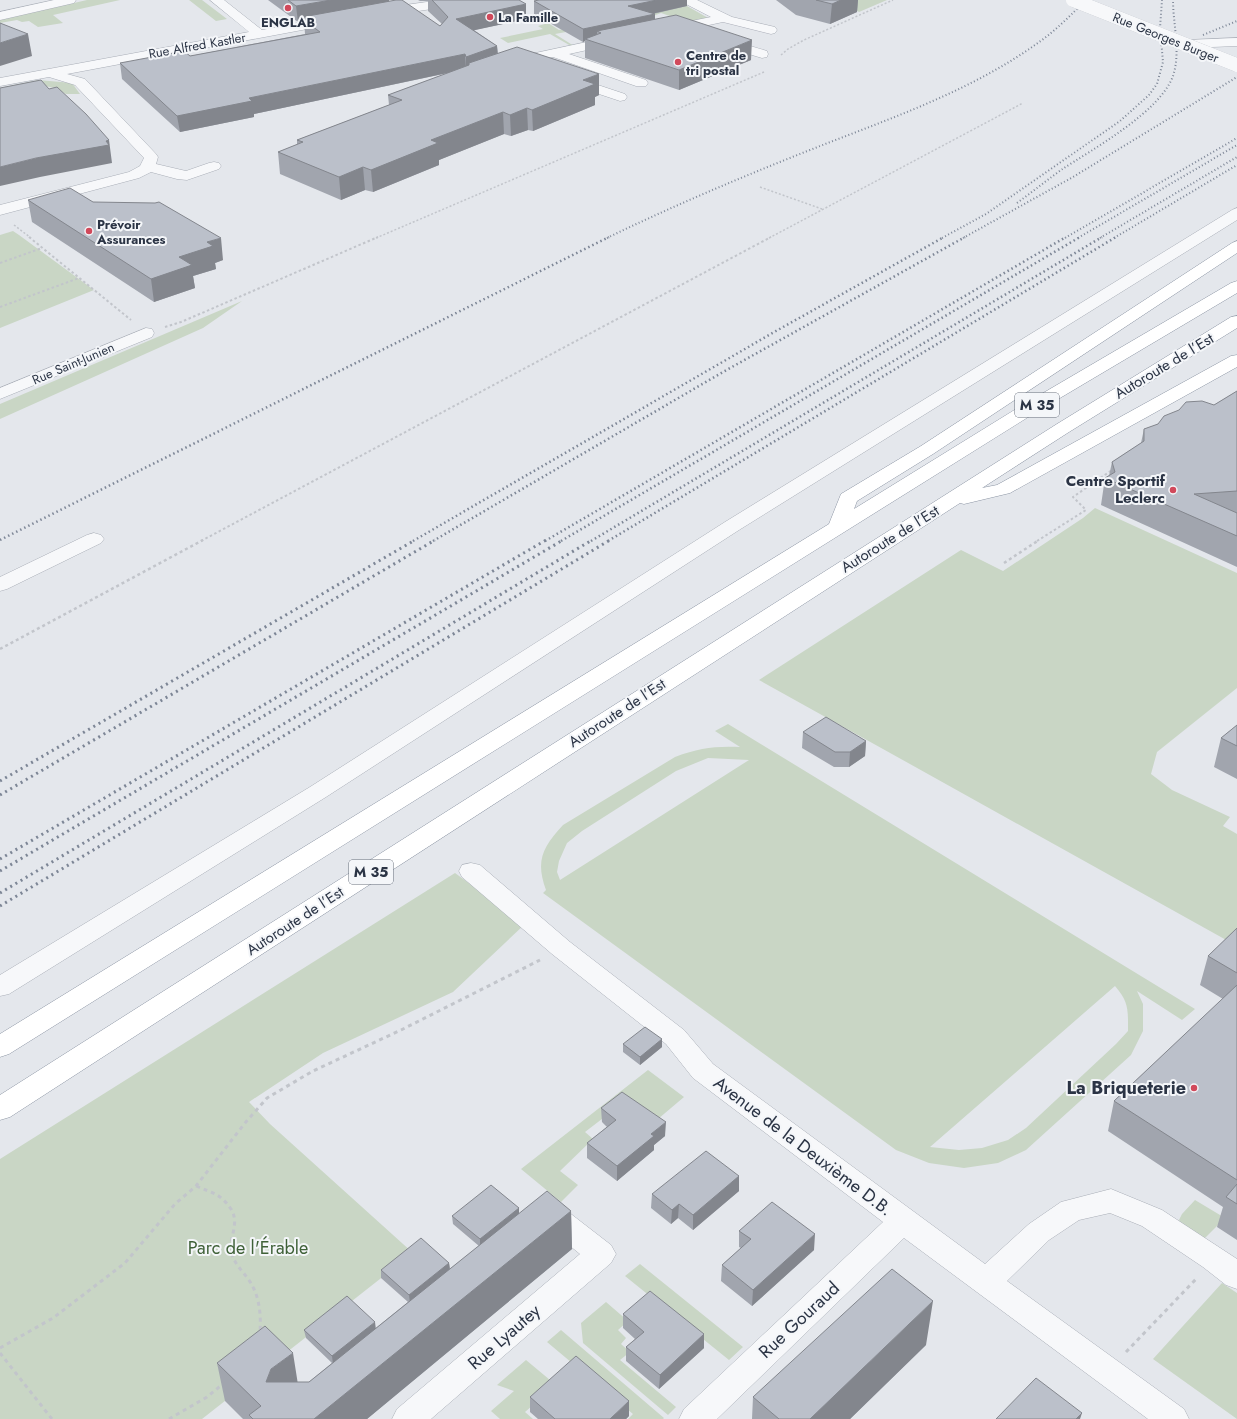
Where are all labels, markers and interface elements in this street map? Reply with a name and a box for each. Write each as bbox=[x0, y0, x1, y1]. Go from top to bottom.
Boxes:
marker: ENGLAB bbox=[283, 3, 293, 13]
street label: Rue Georges Burger bbox=[1110, 7, 1222, 68]
place label: La Famille bbox=[498, 8, 559, 27]
marker: La Famille bbox=[485, 12, 495, 22]
place label: ENGLAB bbox=[261, 13, 315, 32]
street label: Rue Alfred Kastler bbox=[147, 28, 248, 63]
place label: Centre de tri postal bbox=[686, 46, 747, 80]
marker: Centre de tri postal bbox=[673, 57, 683, 67]
place label: Prévoir Assurances bbox=[96, 215, 166, 249]
marker: Prévoir Assurances bbox=[84, 226, 94, 236]
street label: Autoroute de l’Est bbox=[1110, 327, 1218, 404]
street label: Rue Saint-Junien bbox=[29, 338, 117, 389]
road number: M 35 bbox=[1015, 393, 1059, 417]
place label: Centre Sportif Leclerc bbox=[1066, 470, 1166, 509]
marker: Centre Sportif Leclerc bbox=[1168, 485, 1178, 495]
street label: Autoroute de l’Est bbox=[837, 500, 944, 578]
street label: Autoroute de l’Est bbox=[564, 673, 670, 753]
road number: M 35 bbox=[349, 860, 393, 884]
street label: Autoroute de l’Est bbox=[242, 881, 348, 961]
street label: Avenue de la Deuxième D.B. bbox=[708, 1070, 898, 1222]
place label: La Briqueterie bbox=[1067, 1075, 1186, 1101]
marker: La Briqueterie bbox=[1189, 1083, 1199, 1093]
park label: Parc de l'Érable bbox=[188, 1235, 308, 1261]
street label: Rue Gouraud bbox=[753, 1276, 845, 1364]
street label: Rue Lyautey bbox=[462, 1298, 546, 1376]

